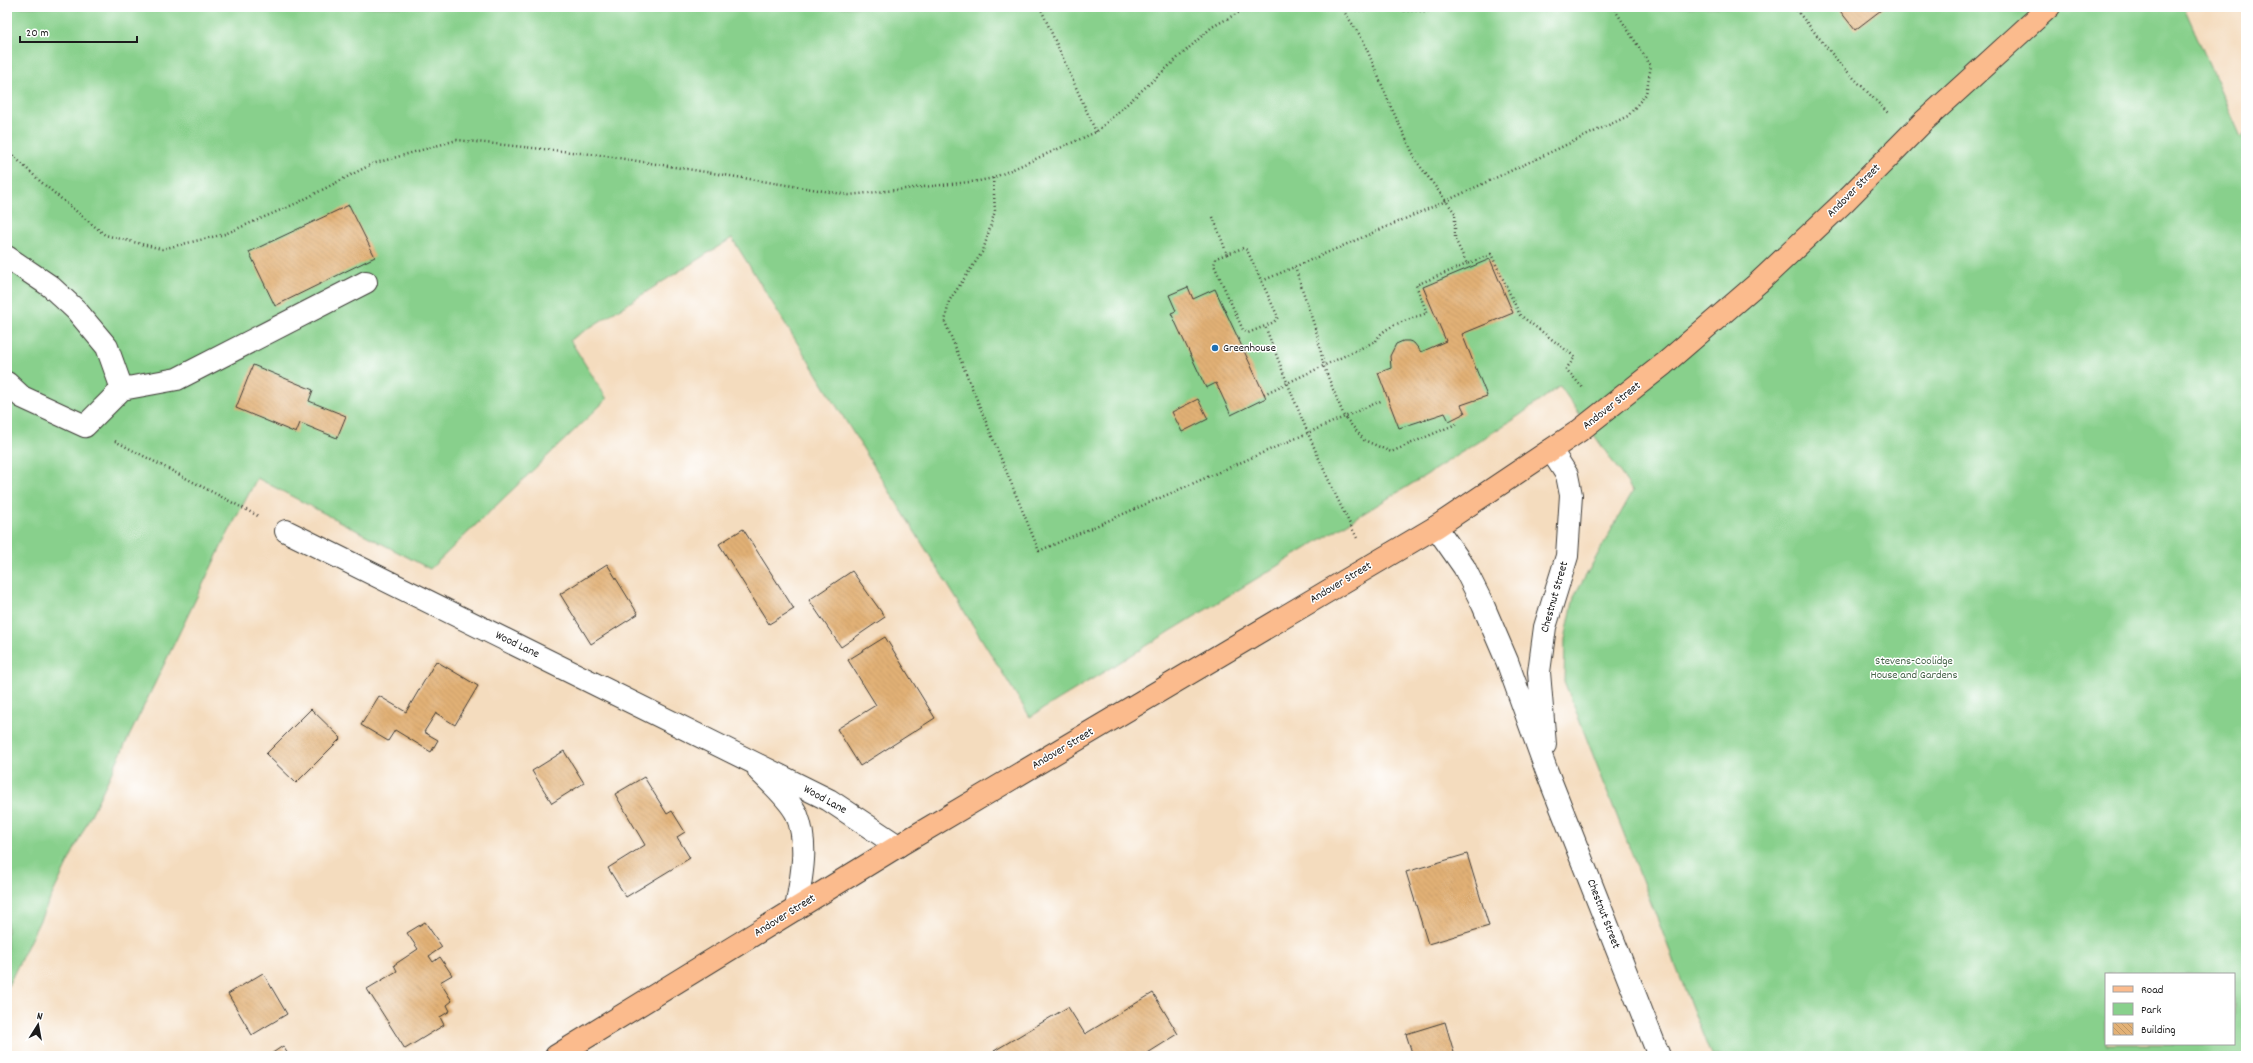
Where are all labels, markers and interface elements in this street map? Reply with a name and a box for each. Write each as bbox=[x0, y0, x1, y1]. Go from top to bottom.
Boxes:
scale bar bbox=[20, 18, 137, 44]
text: 20 m bbox=[26, 25, 49, 42]
street label: Andover Street bbox=[1823, 160, 1885, 222]
place label: Greenhouse bbox=[1223, 340, 1276, 357]
marker: Greenhouse bbox=[1210, 343, 1220, 353]
street label: Andover Street bbox=[1579, 377, 1645, 434]
street label: Andover Street bbox=[1307, 557, 1376, 608]
street label: Chestnut Street bbox=[1537, 559, 1573, 635]
street label: Wood Lane bbox=[492, 627, 542, 663]
park label: Stevens-Coolidge House and Gardens bbox=[1871, 653, 1957, 684]
street label: Andover Street bbox=[1029, 723, 1098, 774]
street label: Wood Lane bbox=[800, 781, 850, 819]
street label: Chestnut Street bbox=[1582, 877, 1624, 952]
street label: Andover Street bbox=[751, 890, 820, 942]
legend bbox=[2105, 973, 2235, 1045]
text: Road bbox=[2141, 982, 2163, 999]
text: Park bbox=[2141, 1002, 2162, 1019]
north arrow bbox=[18, 1005, 58, 1045]
text: N bbox=[35, 1009, 44, 1026]
text: Building bbox=[2141, 1022, 2176, 1039]

